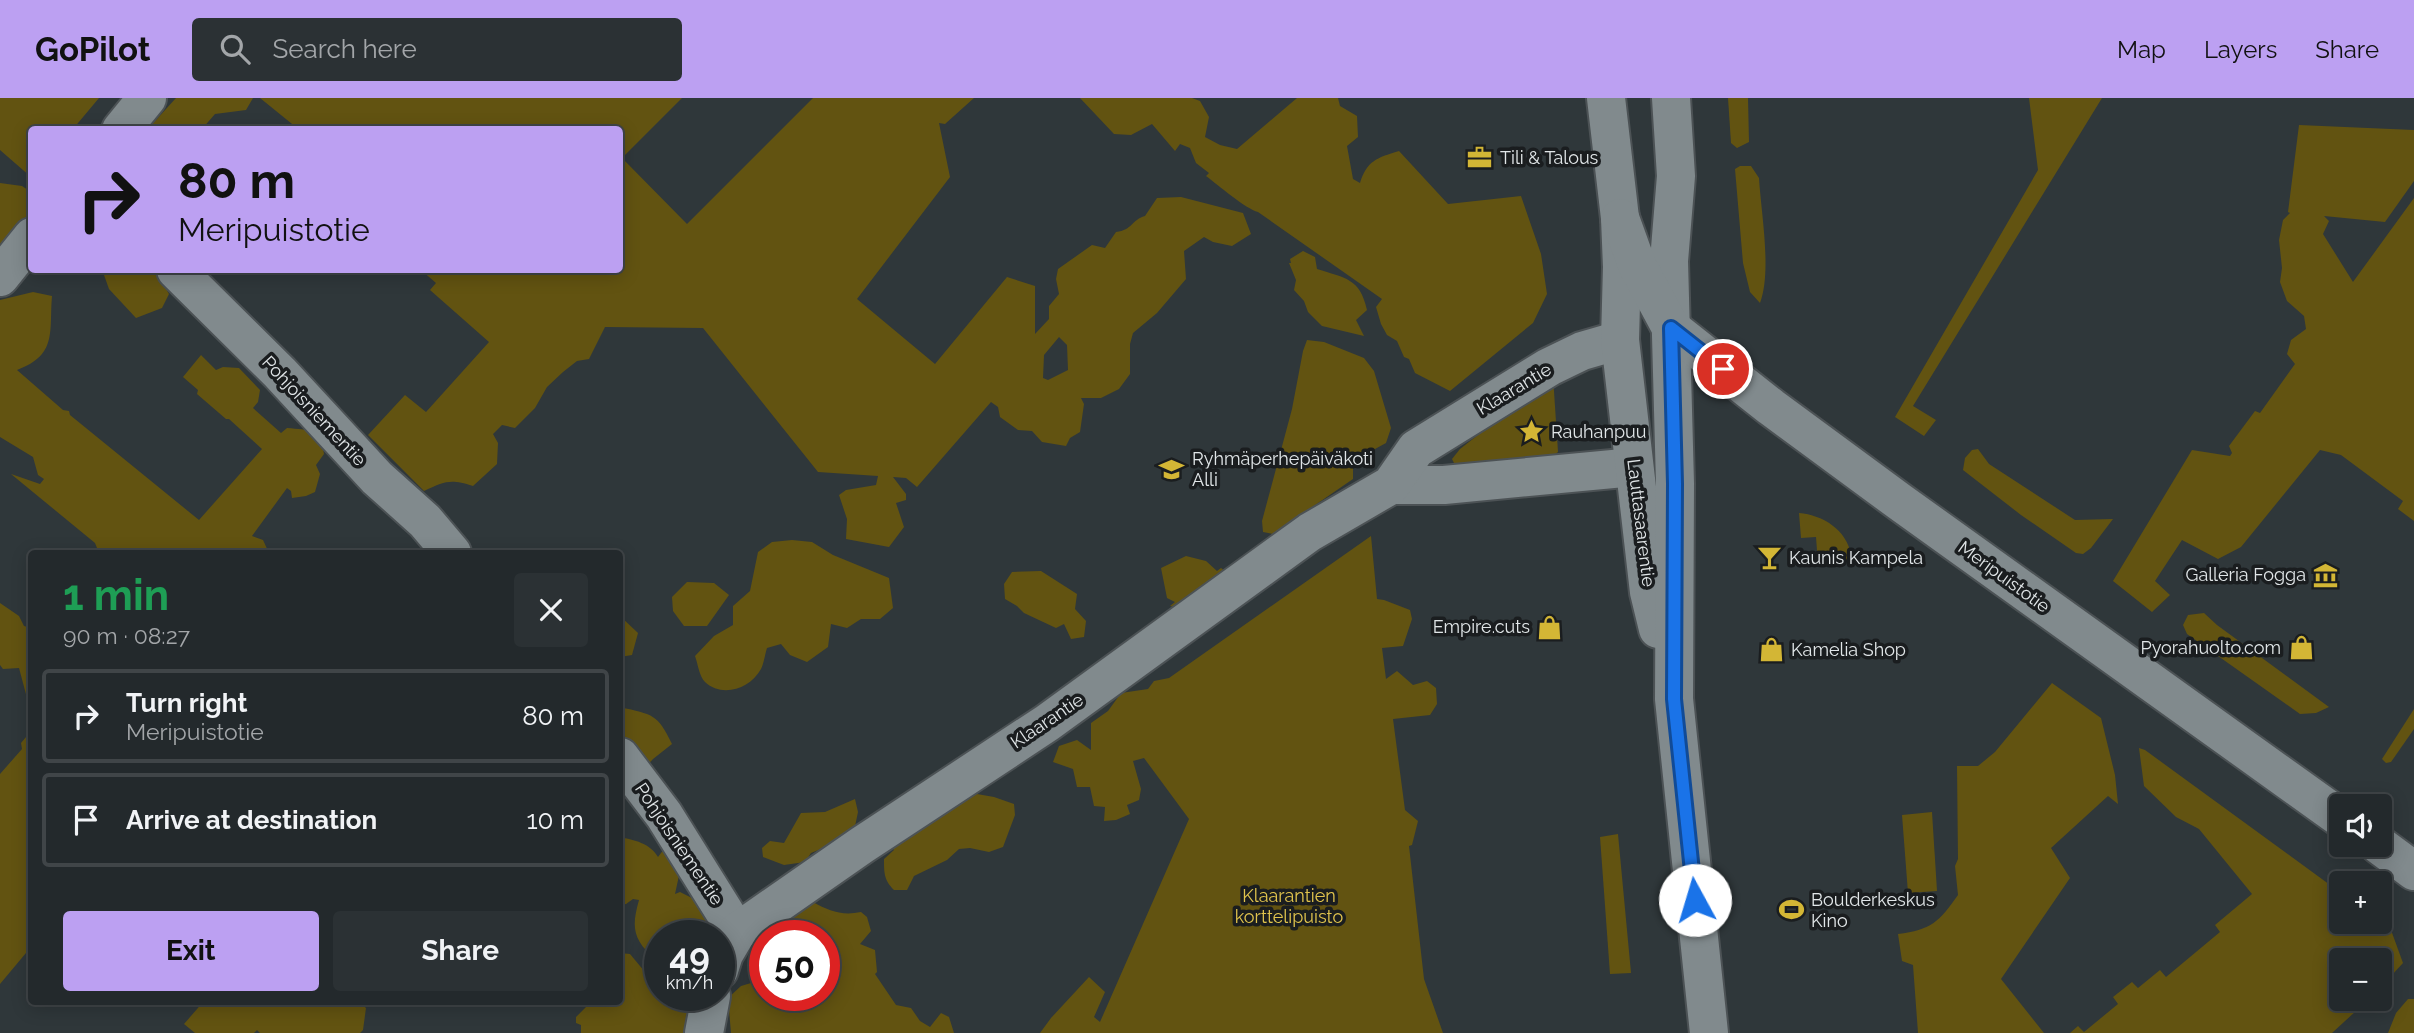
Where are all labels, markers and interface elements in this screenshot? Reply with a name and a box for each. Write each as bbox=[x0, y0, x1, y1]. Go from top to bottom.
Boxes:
search box bbox=[192, 18, 682, 81]
text: GoPilot bbox=[35, 30, 150, 69]
icon: search bbox=[216, 30, 254, 68]
text: Search here bbox=[272, 34, 417, 64]
text: Map bbox=[2117, 35, 2166, 64]
text: Layers bbox=[2204, 35, 2277, 64]
text: Share bbox=[2315, 35, 2379, 64]
office icon: Tili & Talous bbox=[1466, 144, 1494, 172]
place label: Tili & Talous bbox=[1500, 147, 1599, 168]
text: 80 m bbox=[178, 152, 295, 209]
icon: right bbox=[63, 154, 154, 245]
text: Meripuistotie bbox=[178, 211, 370, 248]
pin bbox=[1693, 339, 1753, 399]
icon: arrive bbox=[1704, 350, 1742, 388]
street label: Pohjoisniementie bbox=[258, 351, 371, 470]
street label: Klaarantie bbox=[1473, 358, 1555, 419]
place icon: Rauhanpuu bbox=[1517, 418, 1545, 446]
place label: Rauhanpuu bbox=[1551, 421, 1646, 442]
place label: Ryhmäperhepäiväkoti Alli bbox=[1192, 448, 1373, 490]
school or university icon: Ryhmäperhepäiväkoti Alli bbox=[1158, 455, 1186, 483]
street label: Lauttasaarentie bbox=[1623, 458, 1660, 589]
street label: Meripuistotie bbox=[1955, 536, 2054, 617]
bar icon: Kaunis Kampela bbox=[1755, 544, 1783, 572]
place label: Kaunis Kampela bbox=[1789, 547, 1923, 568]
museum icon: Galleria Fogga bbox=[2312, 561, 2340, 589]
place label: Galleria Fogga bbox=[2186, 564, 2306, 585]
text: 1 min bbox=[63, 571, 169, 620]
button: close bbox=[514, 573, 588, 647]
shop icon: Empire.cuts bbox=[1536, 613, 1564, 641]
place label: Empire.cuts bbox=[1433, 616, 1530, 637]
text: 90 m · 08:27 bbox=[63, 622, 190, 649]
shop icon: Pyorahuolto.com bbox=[2287, 634, 2315, 662]
shop icon: Kamelia Shop bbox=[1757, 636, 1785, 664]
place label: Pyorahuolto.com bbox=[2140, 637, 2281, 658]
place label: Kamelia Shop bbox=[1791, 639, 1906, 660]
text: Turn right bbox=[126, 688, 247, 718]
street label: Klaarantie bbox=[1006, 688, 1087, 753]
icon: right bbox=[67, 697, 105, 735]
text: 80 m bbox=[522, 701, 584, 731]
text: Meripuistotie bbox=[126, 718, 264, 745]
street label: Pohjoisniementie bbox=[631, 779, 728, 909]
map controls bbox=[2329, 794, 2392, 1011]
button: sound bbox=[2329, 794, 2392, 857]
icon: arrive bbox=[67, 801, 105, 839]
text: Arrive at destination bbox=[126, 805, 377, 835]
text: 10 m bbox=[526, 805, 584, 835]
position arrow bbox=[1658, 863, 1732, 937]
button: + bbox=[2329, 871, 2392, 934]
park label: Klaarantien korttelipuisto bbox=[1235, 885, 1343, 927]
place label: Boulderkeskus Kino bbox=[1811, 889, 1935, 931]
sports icon: Boulderkeskus Kino bbox=[1777, 896, 1805, 924]
button: Exit bbox=[63, 911, 319, 991]
button: Share bbox=[333, 911, 588, 991]
speed limit sign: 50 bbox=[749, 920, 840, 1011]
text: 49 bbox=[669, 936, 710, 977]
button: − bbox=[2329, 948, 2392, 1011]
text: km/h bbox=[666, 972, 713, 993]

